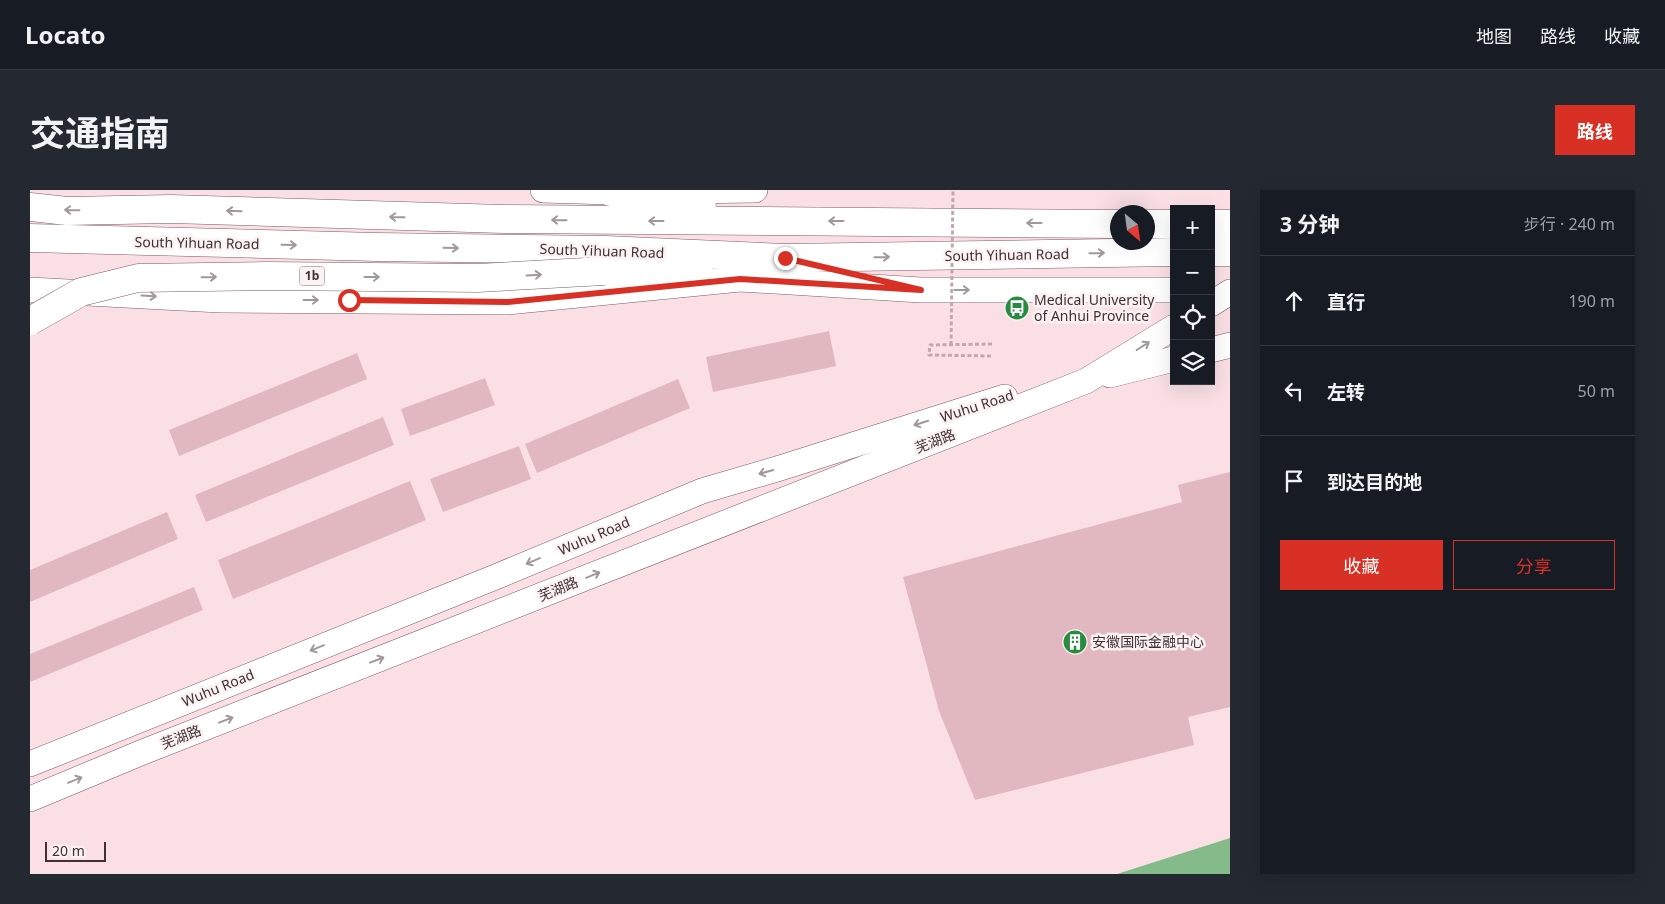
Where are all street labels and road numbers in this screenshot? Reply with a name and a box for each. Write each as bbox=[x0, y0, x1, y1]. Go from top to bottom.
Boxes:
street label: South Yihuan Road bbox=[134, 232, 260, 253]
street label: South Yihuan Road bbox=[539, 239, 665, 262]
street label: South Yihuan Road bbox=[944, 244, 1070, 265]
road number: 1b bbox=[300, 266, 324, 285]
street label: Wuhu Road bbox=[938, 385, 1016, 426]
street label: 芜湖路 bbox=[912, 424, 958, 457]
street label: Wuhu Road bbox=[555, 512, 633, 559]
street label: 芜湖路 bbox=[535, 572, 581, 605]
street label: Wuhu Road bbox=[179, 664, 257, 711]
street label: 芜湖路 bbox=[158, 720, 204, 753]

